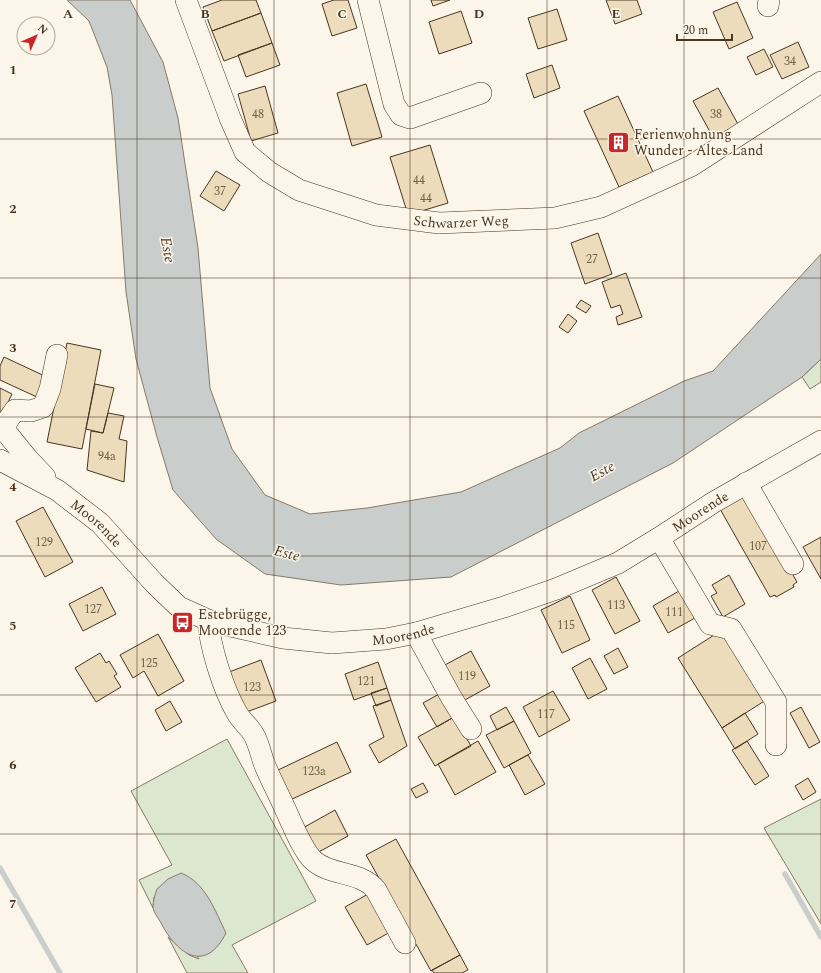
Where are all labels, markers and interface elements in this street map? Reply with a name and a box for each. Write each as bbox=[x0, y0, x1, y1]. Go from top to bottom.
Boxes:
text: A bbox=[63, 4, 73, 24]
text: B bbox=[200, 4, 210, 24]
text: C bbox=[337, 4, 347, 24]
text: D bbox=[474, 4, 484, 24]
text: E bbox=[612, 4, 621, 24]
north arrow bbox=[16, 16, 56, 56]
scale bar bbox=[677, 16, 732, 42]
text: N bbox=[34, 20, 52, 38]
text: 20 m bbox=[683, 21, 708, 40]
house number: 34 bbox=[784, 52, 796, 71]
text: 1 bbox=[9, 60, 17, 80]
house number: 48 bbox=[252, 105, 264, 124]
house number: 38 bbox=[710, 105, 722, 124]
place label: Ferienwohnung Wunder - Altes Land bbox=[634, 124, 764, 161]
building icon: Ferienwohnung Wunder - Altes Land bbox=[605, 129, 631, 155]
house number: 44 bbox=[413, 171, 425, 190]
house number: 37 bbox=[214, 182, 226, 201]
house number: 44 bbox=[420, 189, 432, 208]
text: 2 bbox=[9, 199, 17, 219]
street label: Schwarzer Weg bbox=[412, 210, 510, 234]
water label: Este bbox=[154, 235, 181, 265]
house number: 27 bbox=[586, 250, 598, 269]
text: 3 bbox=[9, 338, 17, 358]
house number: 94a bbox=[98, 447, 116, 466]
water label: Este bbox=[585, 455, 619, 488]
text: 4 bbox=[9, 477, 17, 497]
street label: Moorende bbox=[668, 486, 733, 538]
street label: Moorende bbox=[66, 494, 127, 552]
house number: 129 bbox=[35, 533, 53, 552]
house number: 107 bbox=[749, 537, 767, 556]
water label: Este bbox=[271, 539, 303, 568]
house number: 113 bbox=[607, 596, 625, 615]
house number: 127 bbox=[84, 600, 102, 619]
house number: 111 bbox=[665, 603, 683, 622]
place label: Estebrügge, Moorende 123 bbox=[198, 604, 286, 641]
bus stop icon: Estebrügge, Moorende 123 bbox=[170, 609, 196, 635]
text: 5 bbox=[9, 616, 17, 636]
house number: 115 bbox=[557, 616, 575, 635]
street label: Moorende bbox=[371, 618, 438, 651]
house number: 125 bbox=[140, 654, 158, 673]
house number: 119 bbox=[458, 667, 476, 686]
house number: 121 bbox=[357, 672, 375, 691]
house number: 123 bbox=[243, 678, 261, 697]
house number: 117 bbox=[537, 705, 555, 724]
text: 6 bbox=[9, 755, 17, 775]
house number: 123a bbox=[302, 762, 326, 781]
text: 7 bbox=[9, 894, 17, 914]

